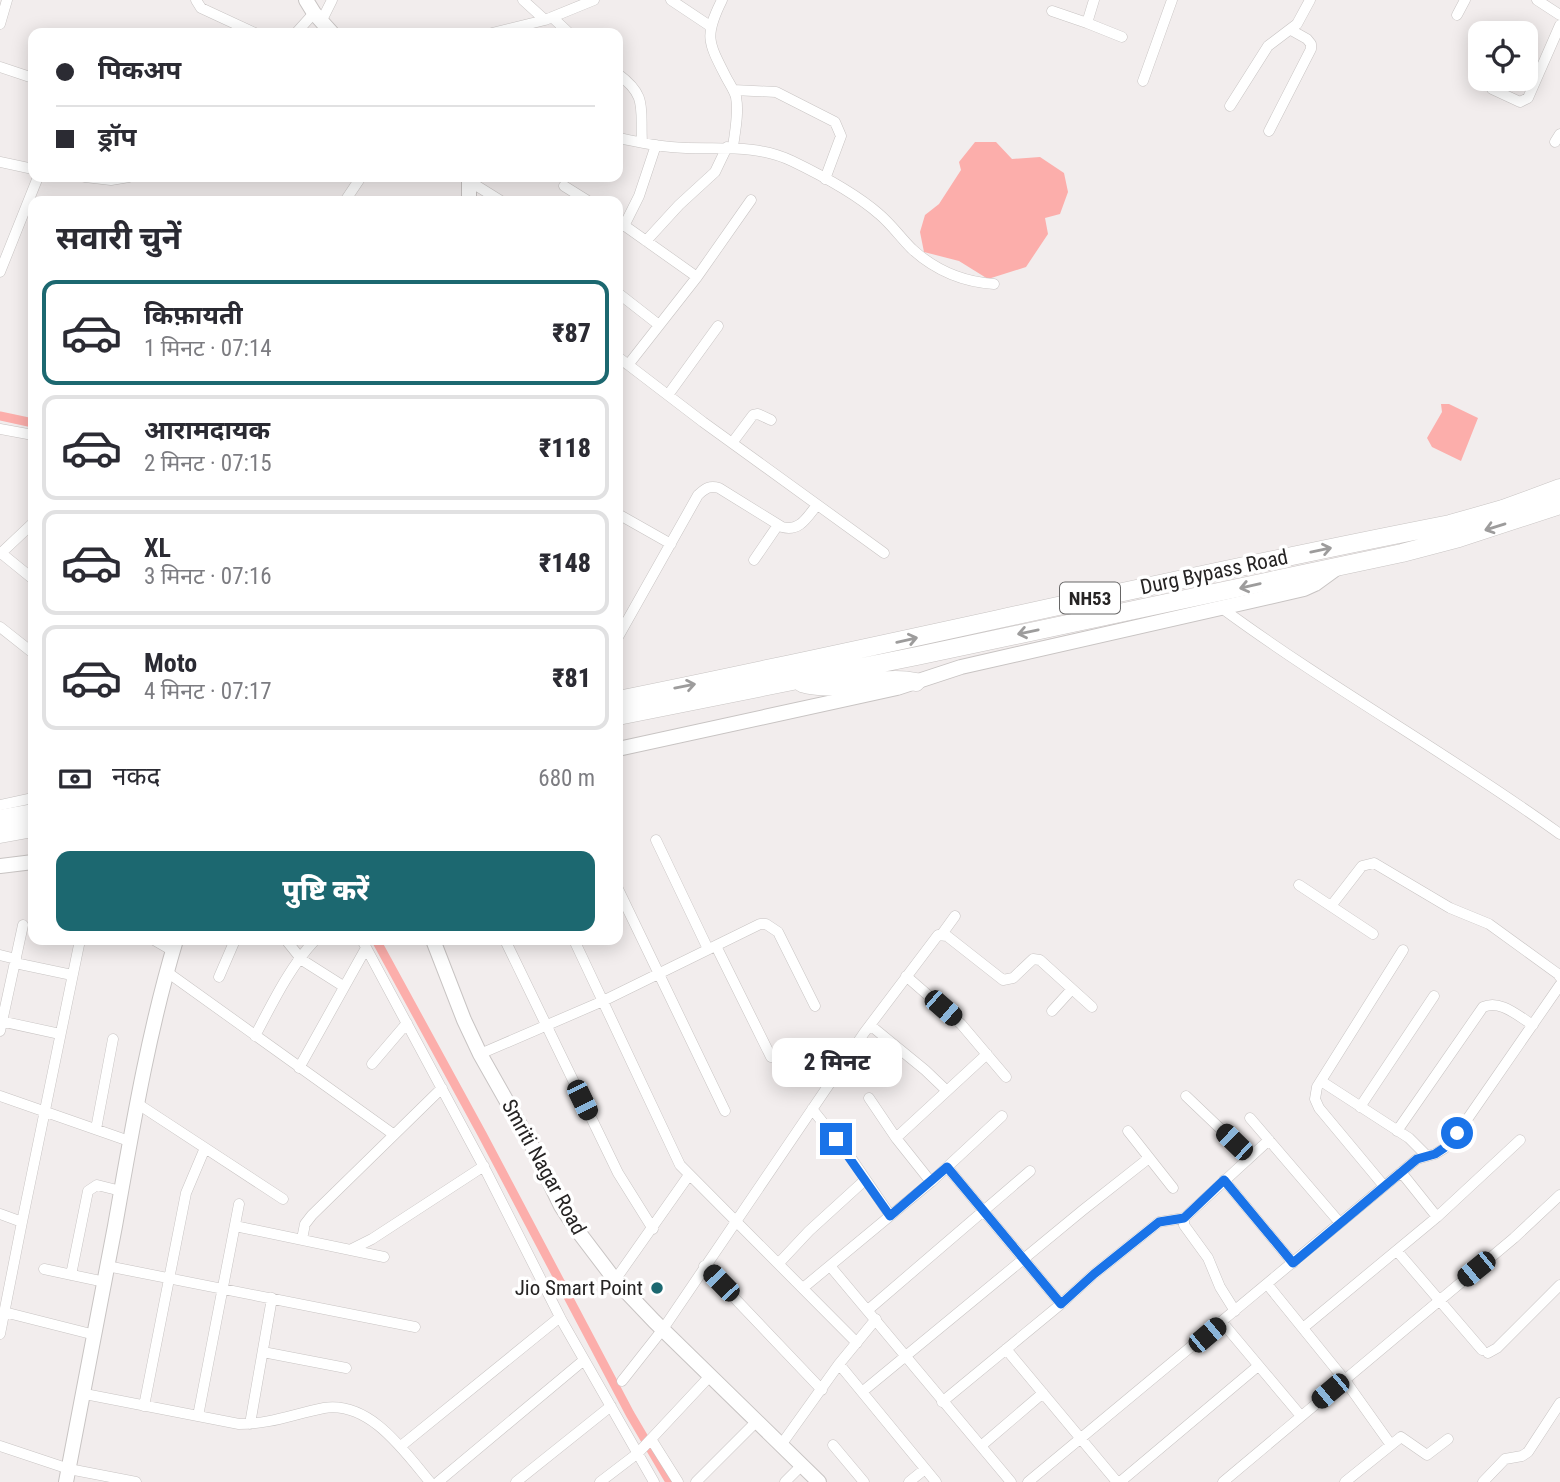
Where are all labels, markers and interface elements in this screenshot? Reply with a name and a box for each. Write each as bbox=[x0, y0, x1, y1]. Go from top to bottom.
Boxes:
map controls bbox=[1468, 21, 1538, 91]
button: locate bbox=[1468, 21, 1538, 91]
text: पिकअप bbox=[98, 55, 181, 85]
text: ड्रॉप bbox=[98, 122, 136, 152]
text: सवारी चुनें bbox=[56, 219, 181, 257]
text: किफ़ायती bbox=[144, 300, 243, 330]
icon: car bbox=[60, 301, 123, 364]
text: ₹87 bbox=[552, 318, 591, 348]
text: 1 मिनट · 07:14 bbox=[144, 335, 272, 362]
text: आरामदायक bbox=[144, 415, 270, 445]
icon: car bbox=[60, 416, 123, 479]
text: ₹118 bbox=[539, 433, 591, 463]
text: 2 मिनट · 07:15 bbox=[144, 450, 272, 477]
one-way arrow bbox=[1485, 522, 1507, 534]
icon: car bbox=[60, 531, 123, 594]
text: XL bbox=[144, 533, 171, 563]
one-way arrow bbox=[1309, 542, 1332, 556]
street label: Durg Bypass Road bbox=[1138, 545, 1290, 599]
text: ₹148 bbox=[539, 548, 591, 578]
text: 3 मिनट · 07:16 bbox=[144, 563, 272, 590]
one-way arrow bbox=[1239, 579, 1262, 593]
road number: NH53 bbox=[1060, 582, 1120, 614]
one-way arrow bbox=[1017, 626, 1040, 640]
one-way arrow bbox=[895, 632, 918, 646]
icon: car bbox=[60, 646, 123, 709]
text: Moto bbox=[144, 648, 197, 678]
text: ₹81 bbox=[552, 663, 591, 693]
text: 4 मिनट · 07:17 bbox=[144, 678, 272, 705]
one-way arrow bbox=[673, 679, 696, 693]
icon: cash bbox=[56, 760, 94, 798]
text: नकद bbox=[112, 761, 160, 791]
text: 680 m bbox=[538, 765, 595, 792]
button: पुष्टि करें bbox=[56, 851, 595, 931]
car bbox=[921, 986, 966, 1030]
callout: 2 मिनट bbox=[771, 1038, 901, 1086]
text: 2 मिनट bbox=[804, 1049, 870, 1076]
car bbox=[564, 1077, 601, 1123]
street label: Smriti Nagar Road bbox=[497, 1095, 591, 1239]
route start bbox=[1441, 1117, 1473, 1149]
car bbox=[1212, 1120, 1257, 1164]
route end bbox=[820, 1123, 852, 1155]
car bbox=[1454, 1248, 1499, 1290]
car bbox=[699, 1261, 744, 1305]
place label: Jio Smart Point bbox=[515, 1276, 643, 1300]
marker: Jio Smart Point bbox=[649, 1280, 665, 1296]
car bbox=[1185, 1313, 1230, 1357]
car bbox=[1308, 1369, 1353, 1413]

